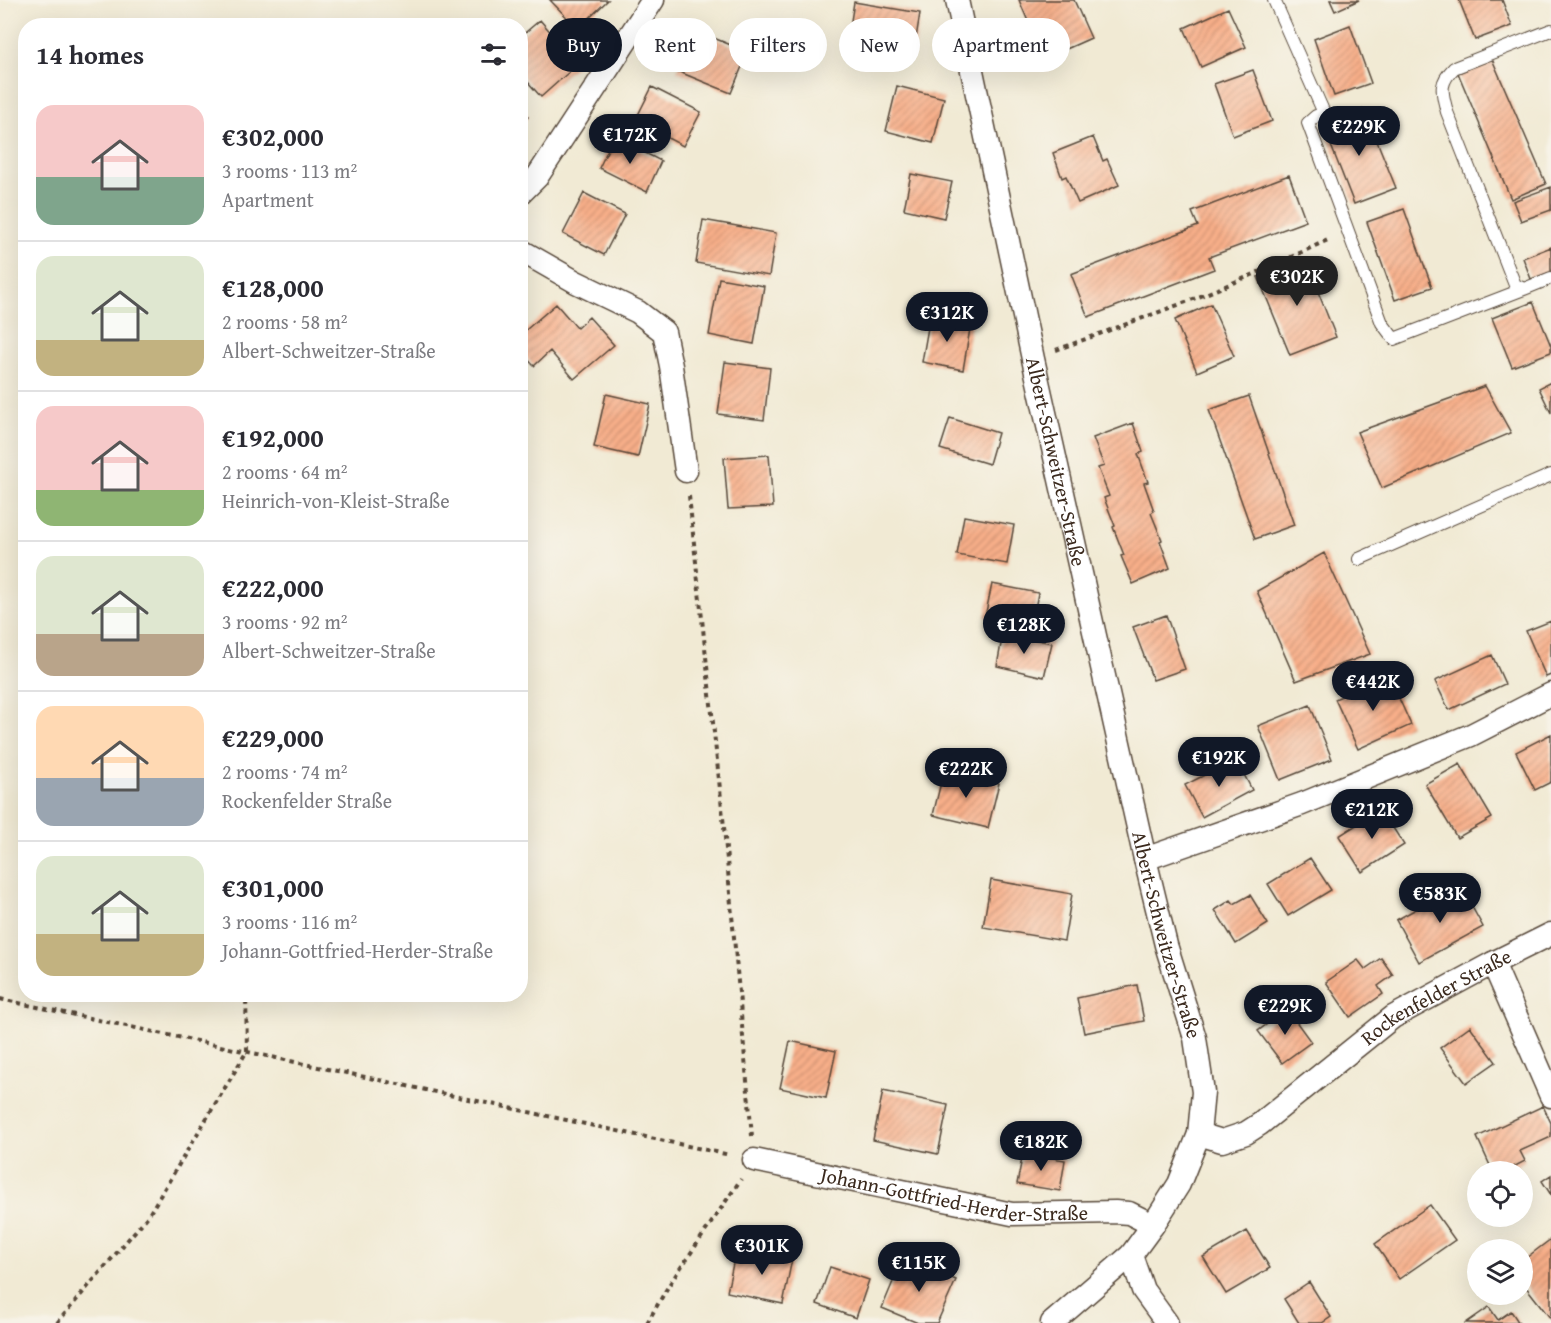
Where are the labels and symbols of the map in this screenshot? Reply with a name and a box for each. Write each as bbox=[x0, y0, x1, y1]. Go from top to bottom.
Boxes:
pin: €229K bbox=[1317, 106, 1401, 157]
pin: €172K bbox=[588, 114, 672, 165]
pin: €302K bbox=[1255, 256, 1339, 307]
pin: €312K bbox=[905, 292, 989, 343]
street label: Albert-Schweitzer-Straße bbox=[1019, 354, 1094, 569]
pin: €128K bbox=[982, 604, 1066, 655]
pin: €442K bbox=[1331, 661, 1415, 712]
pin: €192K bbox=[1177, 737, 1261, 788]
pin: €222K bbox=[924, 748, 1008, 799]
pin: €212K bbox=[1330, 789, 1414, 840]
street label: Albert-Schweitzer-Straße bbox=[1125, 828, 1209, 1042]
pin: €583K bbox=[1398, 873, 1482, 924]
street label: Rockenfelder Straße bbox=[1354, 941, 1516, 1052]
pin: €229K bbox=[1243, 985, 1327, 1036]
pin: €182K bbox=[999, 1121, 1083, 1172]
street label: Johann-Gottfried-Herder-Straße bbox=[815, 1159, 1088, 1228]
pin: €301K bbox=[720, 1225, 804, 1276]
pin: €115K bbox=[877, 1242, 961, 1293]

